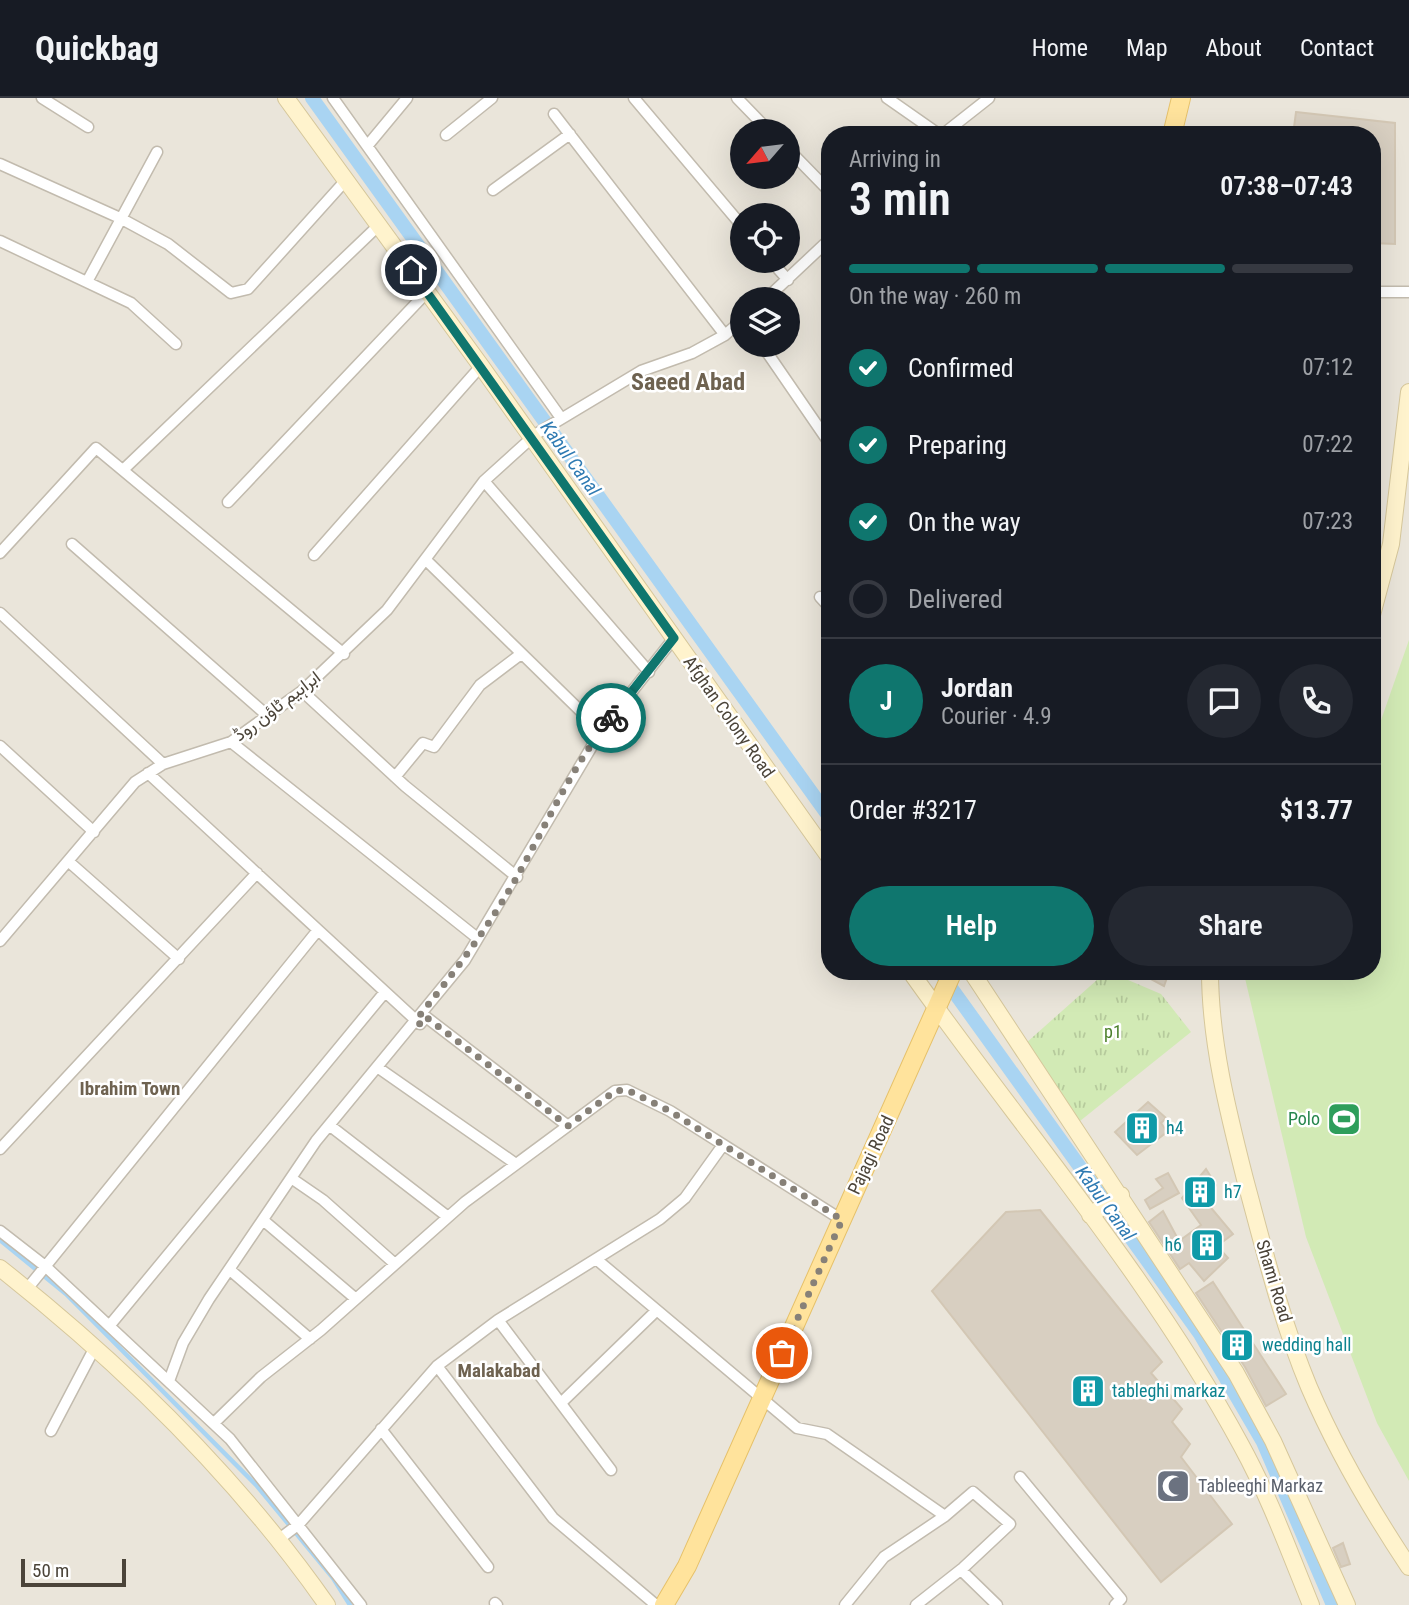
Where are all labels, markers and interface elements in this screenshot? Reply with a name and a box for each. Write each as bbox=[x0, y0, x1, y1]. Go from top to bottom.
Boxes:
text: Quickbag bbox=[35, 29, 159, 68]
text: Home bbox=[1032, 34, 1088, 62]
text: Map bbox=[1126, 34, 1168, 62]
text: About bbox=[1206, 34, 1262, 62]
text: Contact bbox=[1300, 34, 1374, 62]
north arrow bbox=[730, 119, 800, 189]
map controls bbox=[730, 119, 800, 357]
text: Arriving in bbox=[849, 146, 941, 173]
text: 07:38–07:43 bbox=[1220, 171, 1353, 201]
text: 3 min bbox=[849, 172, 951, 226]
button: locate bbox=[730, 203, 800, 273]
pin bbox=[381, 240, 441, 300]
icon: home bbox=[392, 251, 430, 289]
text: On the way · 260 m bbox=[849, 283, 1021, 310]
button: layers bbox=[730, 287, 800, 357]
icon: check bbox=[849, 349, 887, 387]
text: Confirmed bbox=[908, 353, 1014, 383]
text: 07:12 bbox=[1302, 354, 1353, 381]
district label: Saeed Abad bbox=[631, 368, 745, 396]
water label: Kabul Canal bbox=[536, 416, 606, 501]
icon: check bbox=[849, 426, 887, 464]
text: Preparing bbox=[908, 430, 1007, 460]
text: 07:22 bbox=[1302, 431, 1353, 458]
icon: check bbox=[849, 503, 887, 541]
text: On the way bbox=[908, 507, 1021, 537]
text: 07:23 bbox=[1302, 508, 1353, 535]
text: Delivered bbox=[908, 584, 1003, 614]
street label: Afghan Colony Road bbox=[680, 652, 779, 782]
button: chat bbox=[1187, 664, 1261, 738]
button: phone bbox=[1279, 664, 1353, 738]
street label: ابراہیم ٹاؤن روڈ bbox=[229, 666, 326, 747]
text: Jordan bbox=[941, 673, 1013, 703]
courier bbox=[576, 683, 646, 753]
text: J bbox=[880, 686, 892, 716]
icon: bike bbox=[592, 699, 630, 737]
text: Courier · 4.9 bbox=[941, 703, 1052, 730]
text: Order #3217 bbox=[849, 795, 977, 825]
text: $13.77 bbox=[1280, 795, 1353, 825]
button: Help bbox=[849, 886, 1094, 966]
button: Share bbox=[1108, 886, 1353, 966]
park label: p1 bbox=[1104, 1021, 1122, 1042]
district label: Ibrahim Town bbox=[80, 1077, 180, 1100]
sports icon: Polo bbox=[1325, 1100, 1363, 1138]
place label: Polo bbox=[1288, 1108, 1320, 1129]
building icon: h4 bbox=[1123, 1109, 1161, 1147]
street label: Pajagi Road bbox=[843, 1112, 898, 1197]
place label: h4 bbox=[1166, 1117, 1184, 1138]
water label: Kabul Canal bbox=[1071, 1161, 1141, 1246]
building icon: h7 bbox=[1181, 1173, 1219, 1211]
place label: h7 bbox=[1224, 1181, 1242, 1202]
building icon: h6 bbox=[1188, 1226, 1226, 1264]
place label: h6 bbox=[1164, 1234, 1182, 1255]
street label: Shami Road bbox=[1252, 1237, 1297, 1324]
pin bbox=[752, 1323, 812, 1383]
building icon: wedding hall bbox=[1218, 1326, 1256, 1364]
icon: bag bbox=[763, 1334, 801, 1372]
place label: wedding hall bbox=[1262, 1334, 1351, 1355]
district label: Malakabad bbox=[458, 1359, 540, 1382]
building icon: tableghi markaz bbox=[1069, 1372, 1107, 1410]
place label: tableghi markaz bbox=[1112, 1380, 1226, 1401]
mosque icon: Tableeghi Markaz bbox=[1154, 1467, 1192, 1505]
place label: Tableeghi Markaz bbox=[1198, 1475, 1323, 1496]
scale bar bbox=[21, 1556, 126, 1588]
text: 50 m bbox=[32, 1559, 69, 1582]

